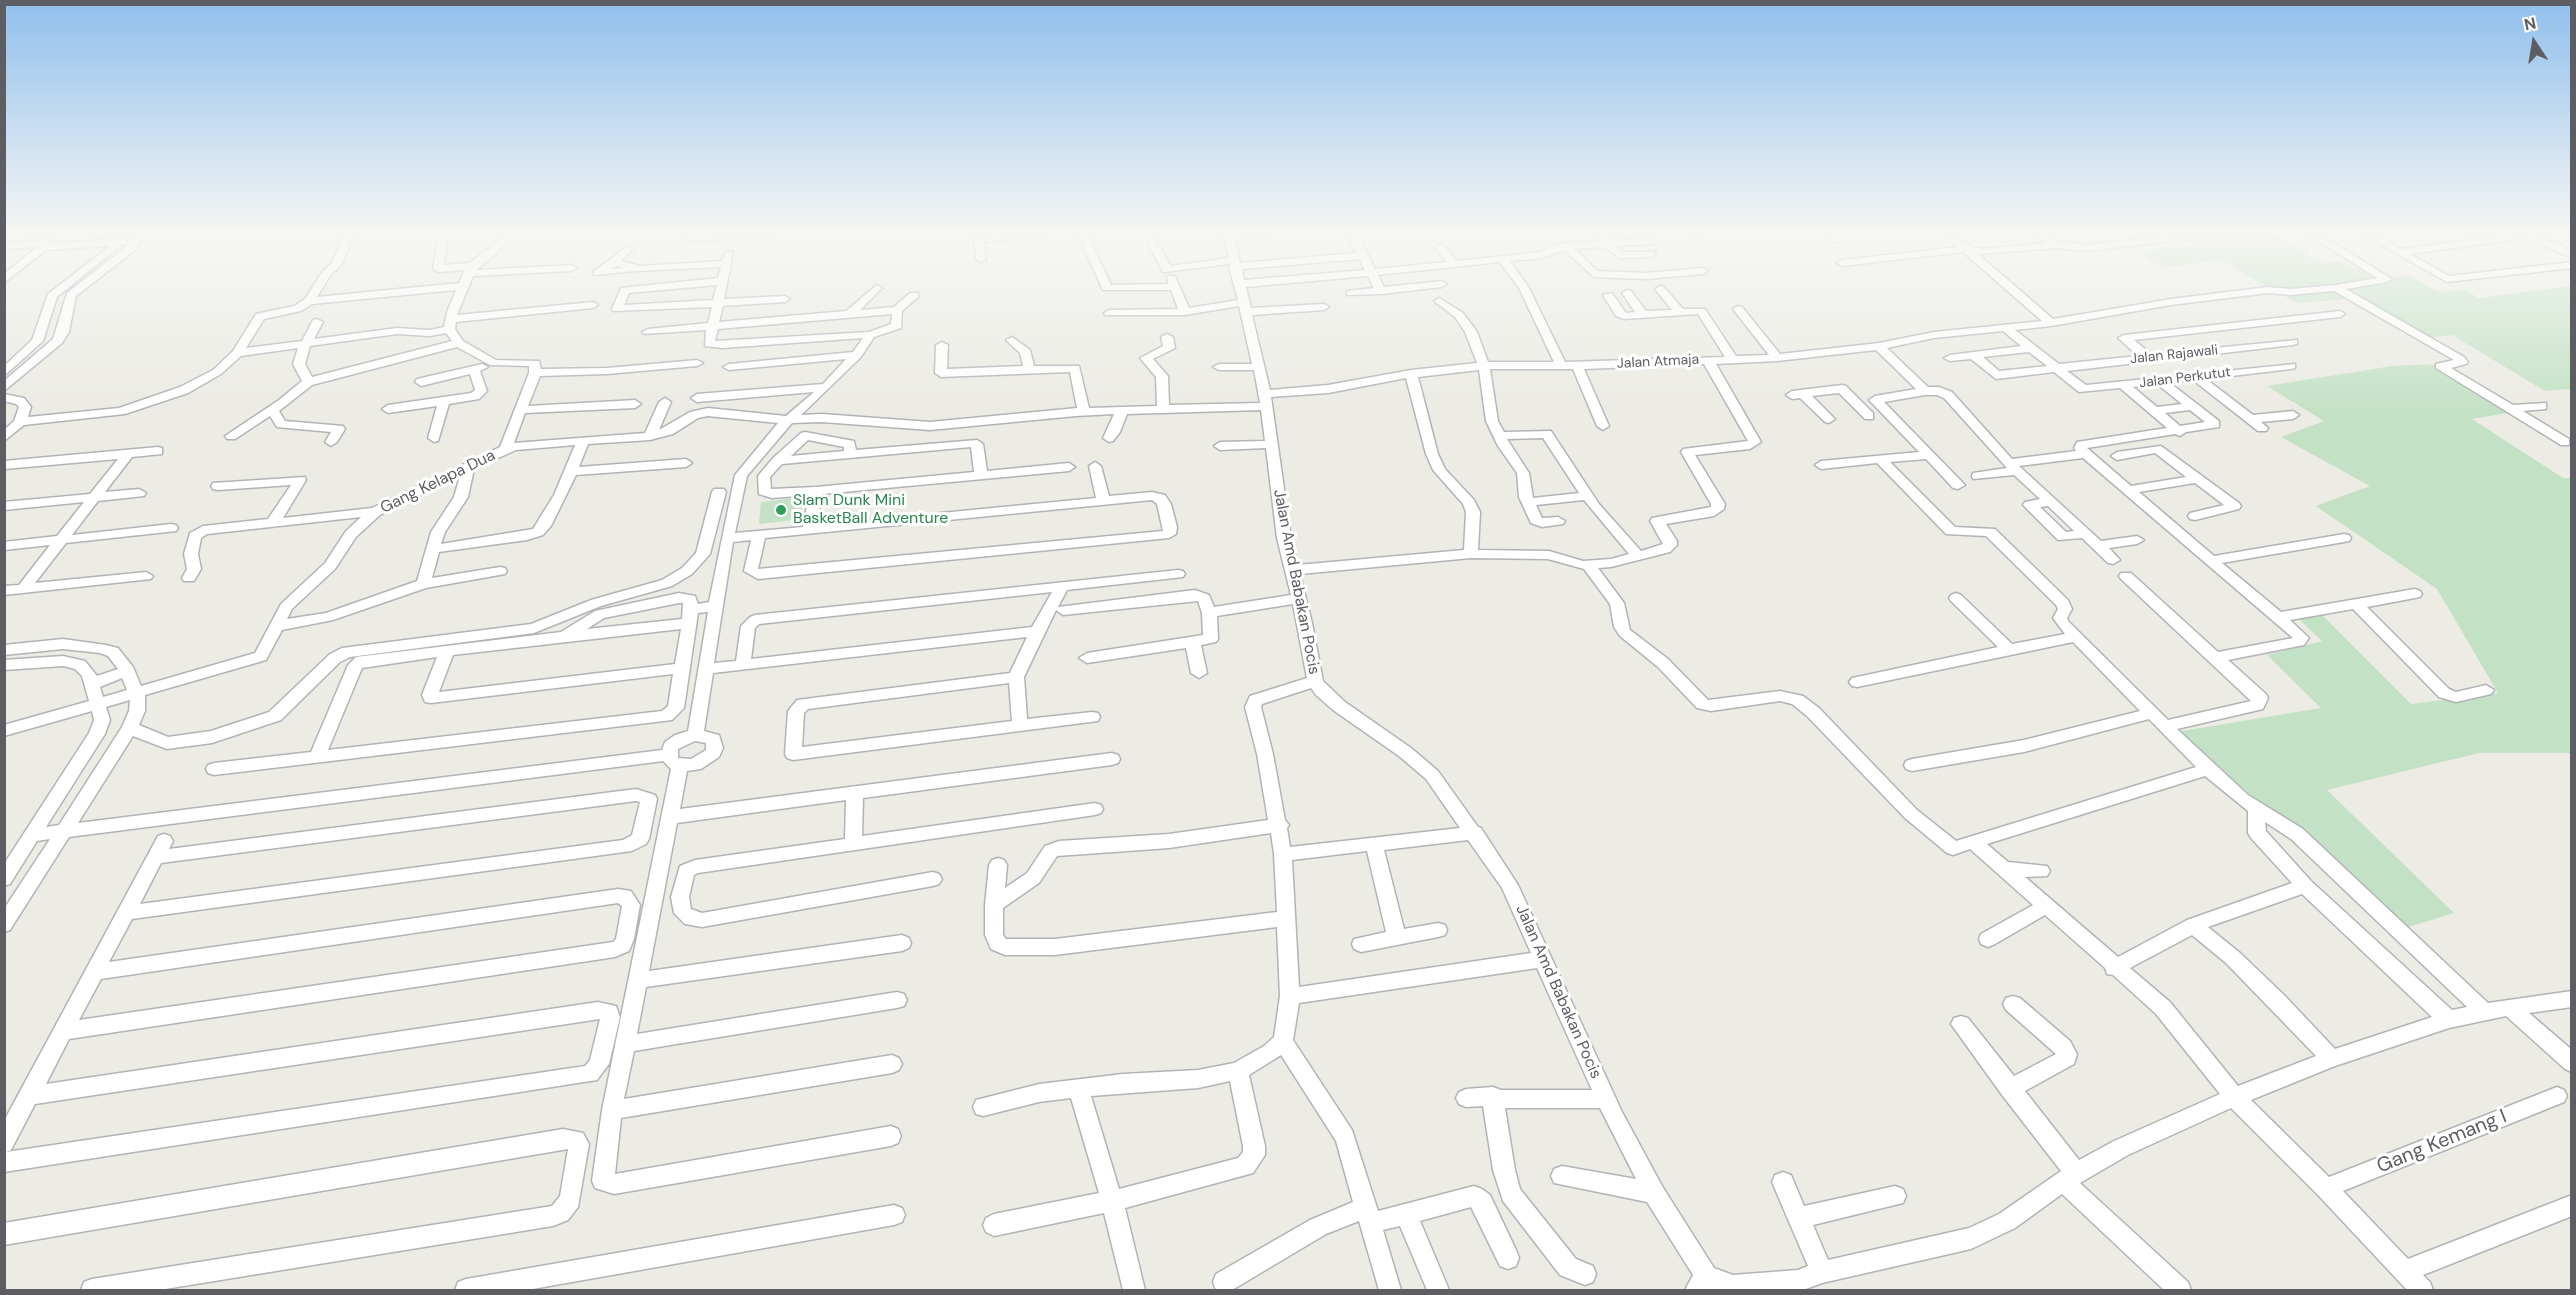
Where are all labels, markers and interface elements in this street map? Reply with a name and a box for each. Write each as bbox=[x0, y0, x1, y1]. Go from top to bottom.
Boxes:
north arrow bbox=[2504, 12, 2564, 72]
text: N bbox=[2522, 12, 2538, 35]
street label: Jalan Rajawali bbox=[2129, 342, 2219, 368]
street label: Jalan Atmaja bbox=[1616, 351, 1700, 373]
street label: Jalan Perkutut bbox=[2138, 364, 2232, 392]
street label: Gang Kelapa Dua bbox=[378, 446, 498, 518]
street label: Jalan Amd Babakan Pocis bbox=[1269, 488, 1323, 676]
place label: Slam Dunk Mini BasketBall Adventure bbox=[793, 491, 948, 529]
marker: Slam Dunk Mini BasketBall Adventure bbox=[774, 503, 788, 517]
street label: Jalan Amd Babakan Pocis bbox=[1511, 902, 1605, 1082]
street label: Gang Kemang I bbox=[2374, 1105, 2510, 1179]

